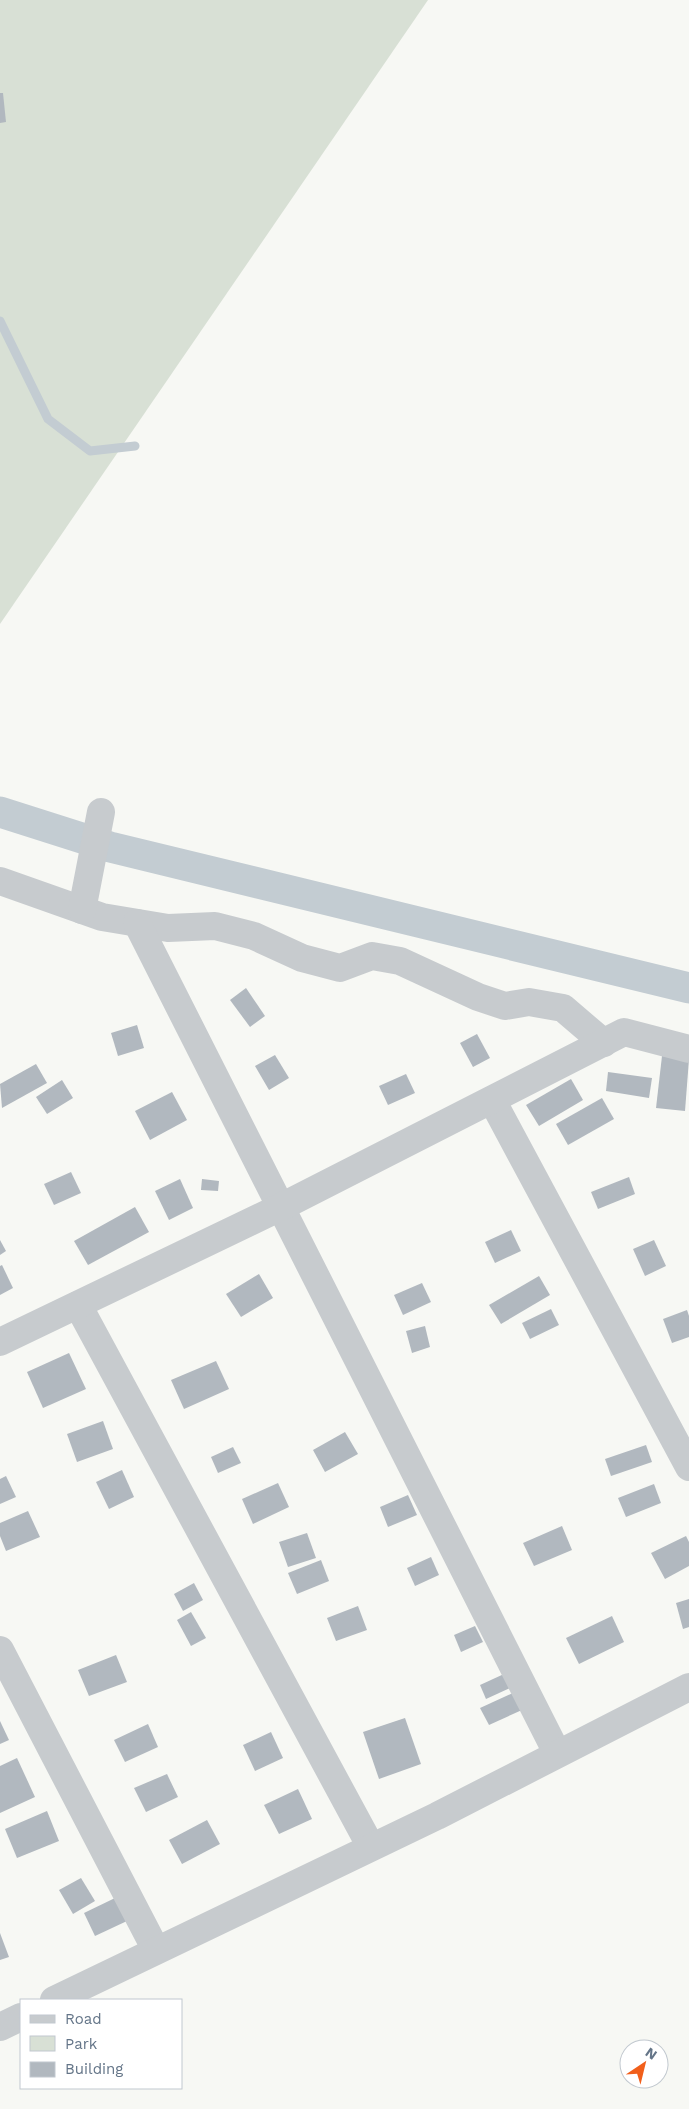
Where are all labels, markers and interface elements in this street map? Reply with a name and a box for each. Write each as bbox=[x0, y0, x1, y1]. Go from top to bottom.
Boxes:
legend bbox=[20, 1999, 182, 2089]
text: Road bbox=[65, 2010, 102, 2028]
text: Park bbox=[65, 2035, 98, 2053]
north arrow bbox=[619, 2039, 669, 2089]
text: N bbox=[643, 2044, 660, 2063]
text: Building bbox=[65, 2060, 123, 2078]

